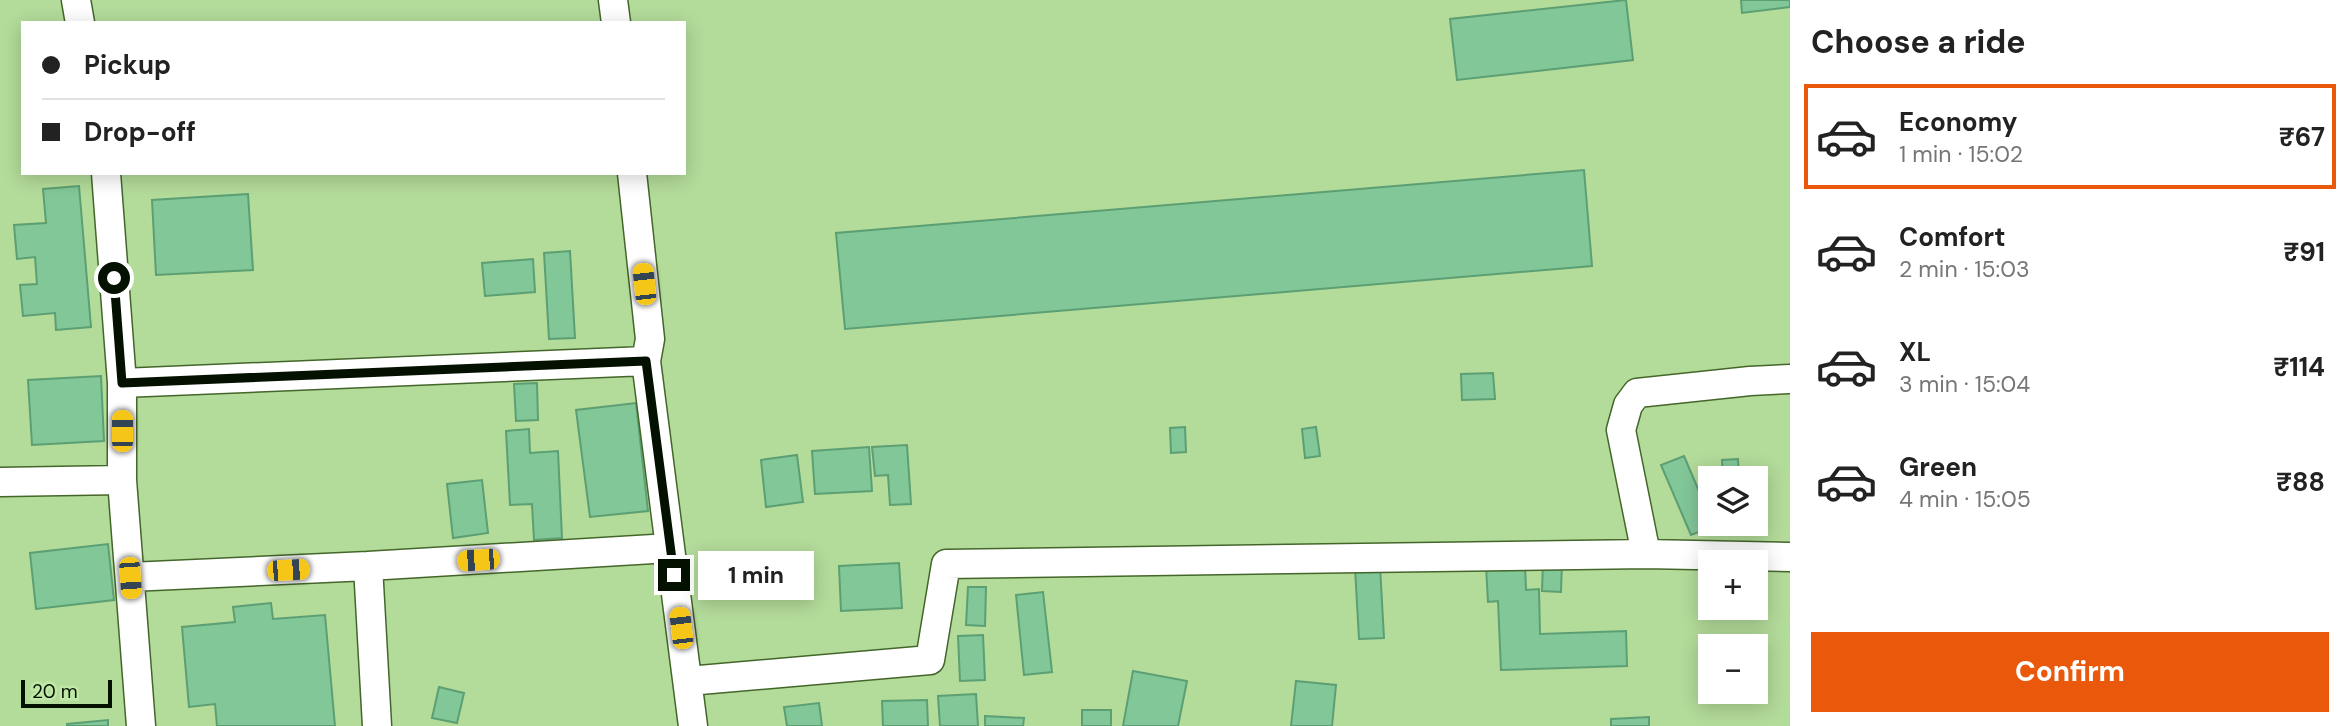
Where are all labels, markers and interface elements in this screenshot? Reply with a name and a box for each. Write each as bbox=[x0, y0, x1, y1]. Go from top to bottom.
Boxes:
text: Choose a ride bbox=[1811, 21, 2026, 63]
text: Pickup bbox=[84, 48, 171, 82]
icon: car bbox=[1815, 105, 1878, 168]
text: Economy bbox=[1899, 105, 2017, 139]
text: Drop-off bbox=[84, 115, 196, 149]
text: ₹67 bbox=[2279, 120, 2325, 154]
text: 1 min · 15:02 bbox=[1899, 139, 2023, 169]
icon: car bbox=[1815, 220, 1878, 283]
text: Comfort bbox=[1899, 220, 2005, 254]
text: ₹91 bbox=[2283, 235, 2325, 269]
text: 2 min · 15:03 bbox=[1899, 254, 2030, 284]
route start bbox=[98, 262, 130, 294]
car bbox=[632, 262, 657, 306]
icon: car bbox=[1815, 335, 1878, 398]
text: XL bbox=[1899, 335, 1931, 369]
text: ₹114 bbox=[2273, 350, 2325, 384]
text: 3 min · 15:04 bbox=[1899, 369, 2030, 399]
car bbox=[112, 410, 133, 452]
icon: car bbox=[1815, 450, 1878, 513]
text: Green bbox=[1899, 450, 1977, 484]
text: ₹88 bbox=[2276, 465, 2325, 499]
map controls bbox=[1698, 466, 1768, 704]
button: layers bbox=[1698, 466, 1768, 536]
text: 4 min · 15:05 bbox=[1899, 484, 2031, 514]
car bbox=[457, 548, 500, 572]
callout: 1 min bbox=[698, 550, 814, 600]
button: + bbox=[1698, 550, 1768, 620]
car bbox=[119, 556, 142, 600]
car bbox=[267, 558, 310, 582]
route end bbox=[658, 559, 690, 591]
text: 1 min bbox=[728, 560, 784, 590]
car bbox=[669, 606, 694, 650]
button: Confirm bbox=[1811, 632, 2329, 712]
button: − bbox=[1698, 634, 1768, 704]
scale bar bbox=[21, 677, 112, 709]
text: 20 m bbox=[32, 679, 78, 704]

